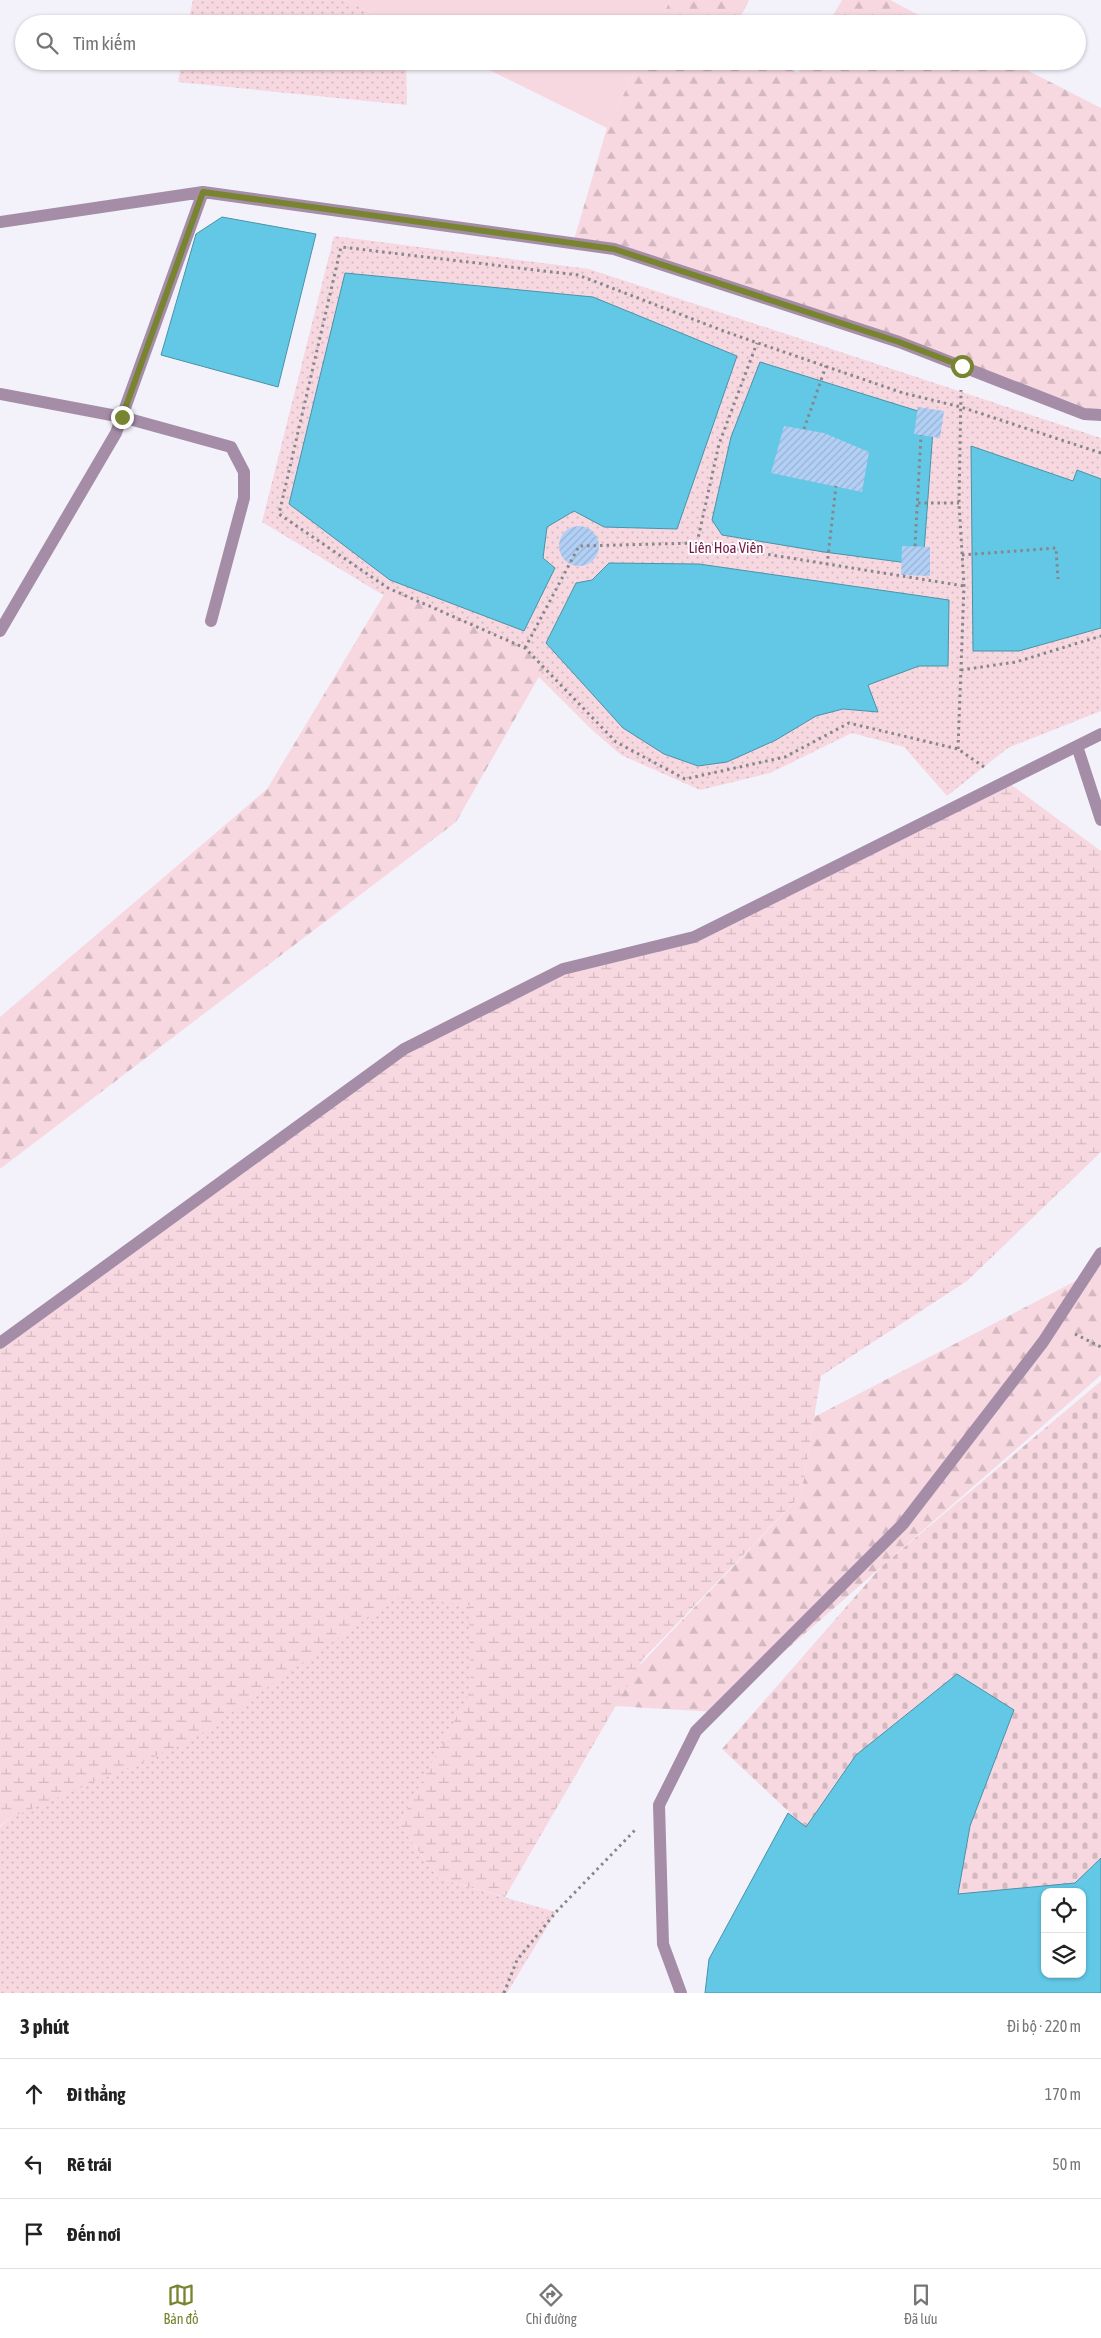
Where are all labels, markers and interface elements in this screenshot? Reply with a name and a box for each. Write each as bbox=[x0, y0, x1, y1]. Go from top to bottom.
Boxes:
search box bbox=[15, 15, 1086, 70]
icon: search bbox=[33, 29, 61, 57]
text: Tìm kiếm bbox=[73, 32, 136, 54]
route start bbox=[951, 355, 974, 378]
route end bbox=[111, 406, 134, 429]
park label: Liên Hoa Viên bbox=[688, 539, 764, 556]
map controls bbox=[1041, 1888, 1086, 1978]
button: locate bbox=[1041, 1888, 1086, 1933]
button: layers bbox=[1041, 1933, 1086, 1978]
text: 3 phút bbox=[20, 2014, 69, 2038]
text: Đi bộ · 220 m bbox=[1007, 2017, 1081, 2035]
icon: ahead bbox=[20, 2080, 48, 2108]
text: Đi thẳng bbox=[67, 2083, 126, 2105]
text: 170 m bbox=[1045, 2085, 1081, 2103]
icon: left bbox=[20, 2150, 48, 2178]
text: Rẽ trái bbox=[67, 2153, 112, 2175]
text: 50 m bbox=[1052, 2155, 1081, 2173]
icon: arrive bbox=[20, 2220, 48, 2248]
text: Đến nơi bbox=[67, 2223, 121, 2245]
tab: Bản đồ bbox=[164, 2281, 199, 2327]
tab: Chỉ đường bbox=[526, 2281, 577, 2327]
tab: Đã lưu bbox=[904, 2281, 937, 2327]

